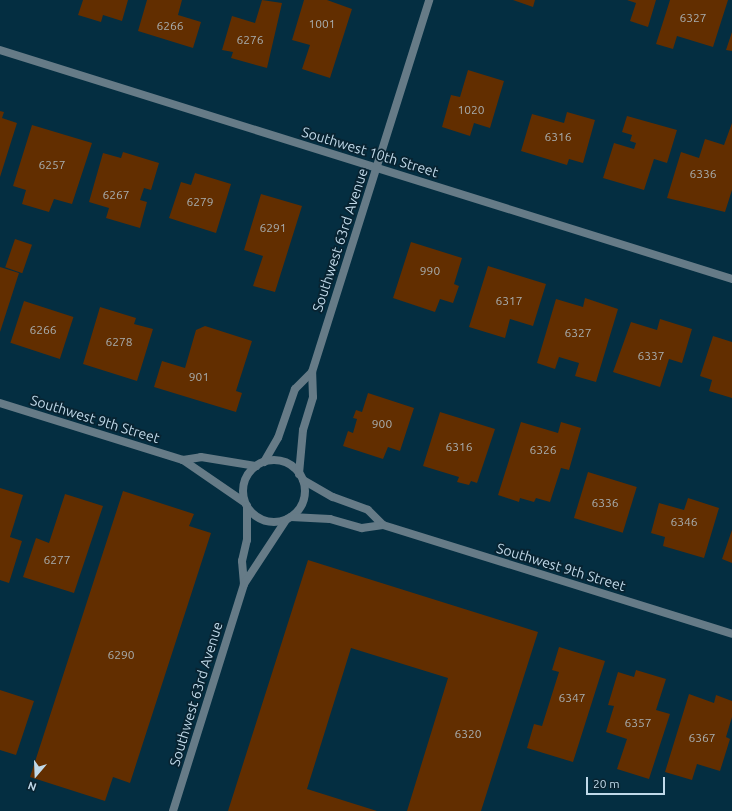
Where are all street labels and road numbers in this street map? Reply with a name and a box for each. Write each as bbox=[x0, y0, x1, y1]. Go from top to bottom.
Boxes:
street label: Southwest 10th Street bbox=[300, 123, 440, 181]
street label: Southwest 63rd Avenue bbox=[309, 166, 371, 314]
street label: Southwest 9th Street bbox=[28, 391, 162, 447]
street label: Southwest 9th Street bbox=[494, 539, 628, 595]
street label: Southwest 63rd Avenue bbox=[166, 620, 226, 768]

